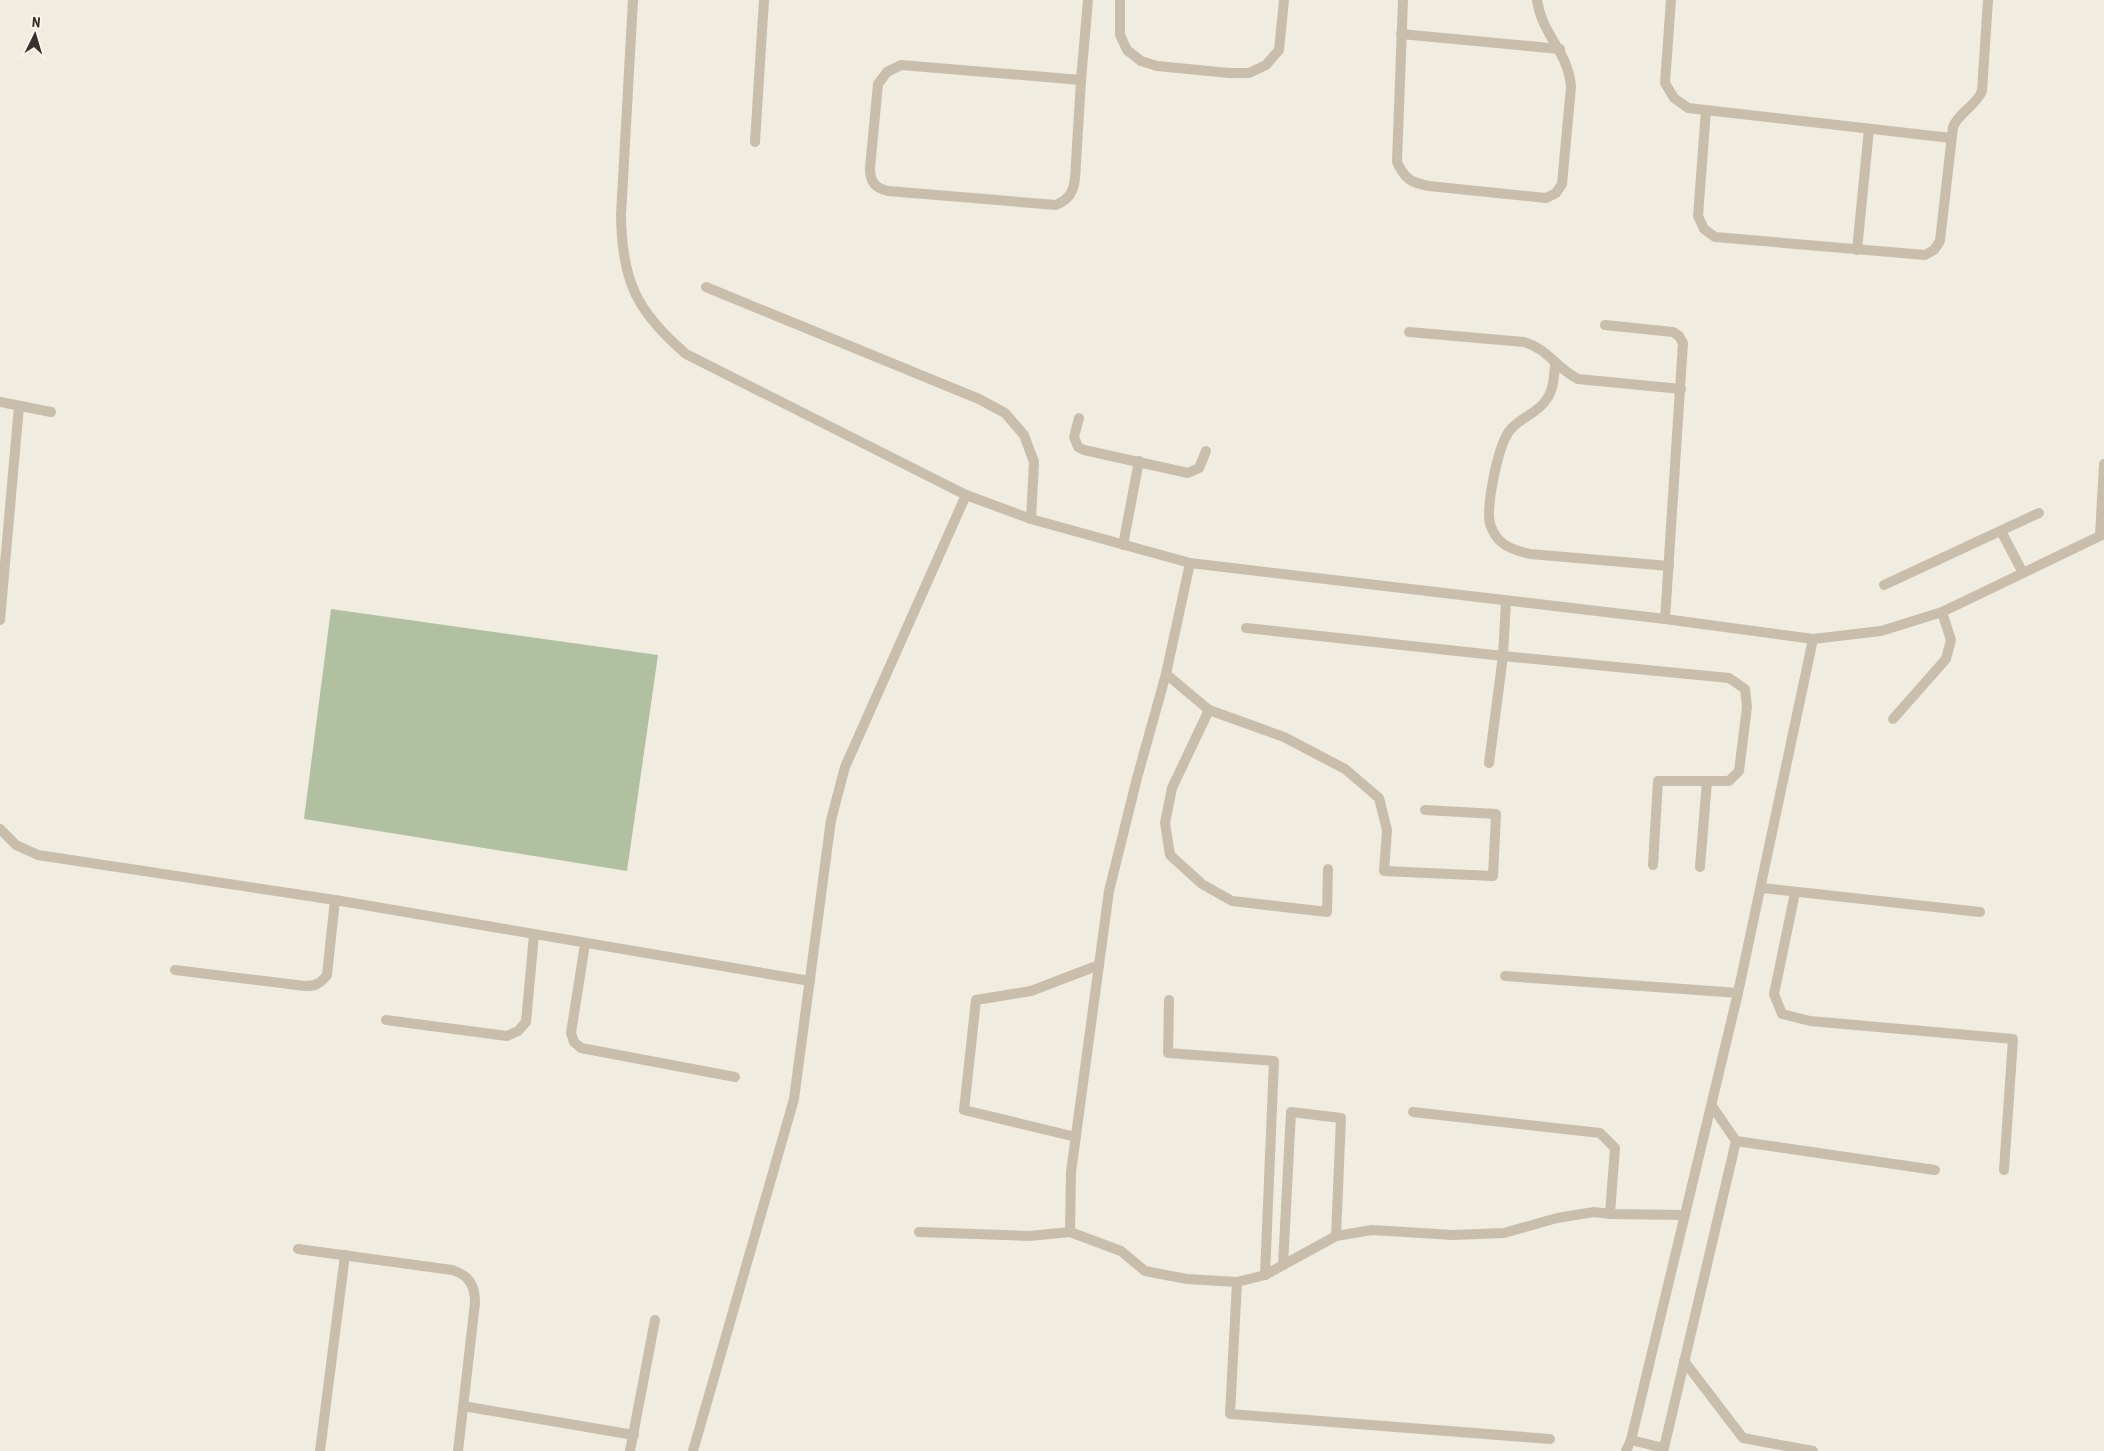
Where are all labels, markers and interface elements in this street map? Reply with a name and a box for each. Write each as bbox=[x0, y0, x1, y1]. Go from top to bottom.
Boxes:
north arrow bbox=[10, 10, 60, 60]
text: N bbox=[31, 14, 41, 30]

